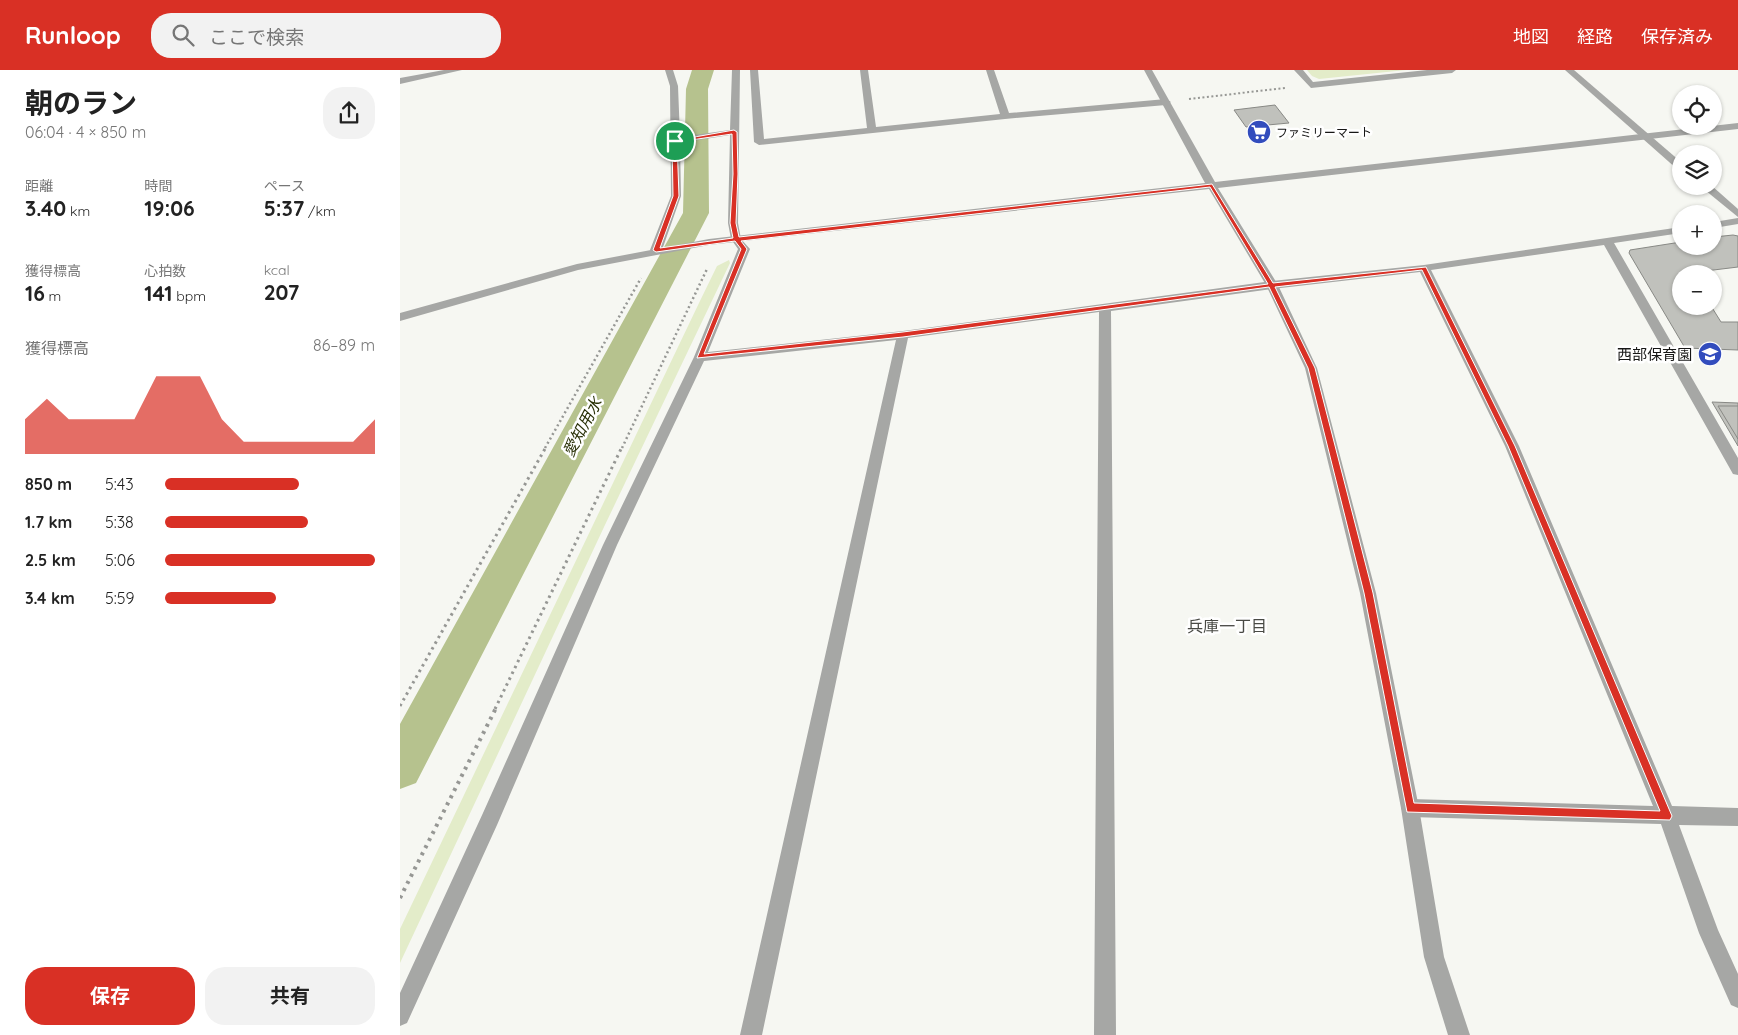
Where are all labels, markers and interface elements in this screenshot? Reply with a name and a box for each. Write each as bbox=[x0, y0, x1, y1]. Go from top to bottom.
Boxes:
search box bbox=[151, 13, 501, 58]
text: Runloop bbox=[25, 20, 121, 50]
icon: search bbox=[169, 21, 197, 49]
text: ここで検索 bbox=[209, 25, 304, 49]
text: 地図 bbox=[1513, 25, 1549, 48]
text: 経路 bbox=[1577, 25, 1613, 48]
text: 保存済み bbox=[1641, 25, 1713, 48]
text: 朝のラン bbox=[25, 85, 137, 120]
map controls bbox=[1672, 85, 1722, 315]
button: locate bbox=[1672, 85, 1722, 135]
button: share bbox=[323, 87, 375, 139]
supermarket icon: ファミリーマート bbox=[1246, 119, 1272, 145]
pin bbox=[654, 120, 696, 162]
text: 06:04 · 4 × 850 m bbox=[25, 122, 146, 142]
place label: ファミリーマート bbox=[1276, 125, 1372, 140]
icon: arrive bbox=[661, 127, 689, 155]
button: layers bbox=[1672, 145, 1722, 195]
text: 距離 bbox=[25, 177, 53, 195]
text: 時間 bbox=[144, 177, 172, 195]
text: ペース bbox=[264, 177, 305, 195]
text: 3.40 bbox=[25, 195, 66, 221]
text: 19:06 bbox=[144, 195, 195, 221]
text: 5:37 bbox=[264, 195, 304, 221]
text: km bbox=[66, 202, 90, 220]
text: /km bbox=[304, 202, 336, 220]
button: + bbox=[1672, 205, 1722, 255]
text: kcal bbox=[264, 261, 290, 279]
text: 獲得標高 bbox=[25, 262, 81, 280]
text: 心拍数 bbox=[144, 262, 186, 280]
button: − bbox=[1672, 265, 1722, 315]
text: 207 bbox=[264, 279, 299, 305]
text: 16 bbox=[25, 280, 45, 306]
text: 141 bbox=[144, 280, 172, 306]
text: m bbox=[45, 287, 61, 305]
text: bpm bbox=[172, 287, 206, 305]
text: 86–89 m bbox=[313, 335, 375, 355]
text: 獲得標高 bbox=[25, 338, 89, 358]
school or university icon: 西部保育園 bbox=[1697, 341, 1723, 367]
place label: 西部保育園 bbox=[1617, 345, 1692, 364]
water label: 愛知用水 bbox=[558, 392, 607, 460]
text: 850 m bbox=[25, 474, 72, 494]
text: 5:43 bbox=[105, 474, 134, 494]
text: 1.7 km bbox=[25, 512, 72, 532]
text: 5:38 bbox=[105, 512, 134, 532]
text: 2.5 km bbox=[25, 550, 76, 570]
text: 5:06 bbox=[105, 550, 135, 570]
text: 3.4 km bbox=[25, 588, 75, 608]
text: 5:59 bbox=[105, 588, 134, 608]
district label: 兵庫一丁目 bbox=[1187, 616, 1267, 636]
button: 保存 bbox=[25, 967, 195, 1025]
button: 共有 bbox=[205, 967, 375, 1025]

